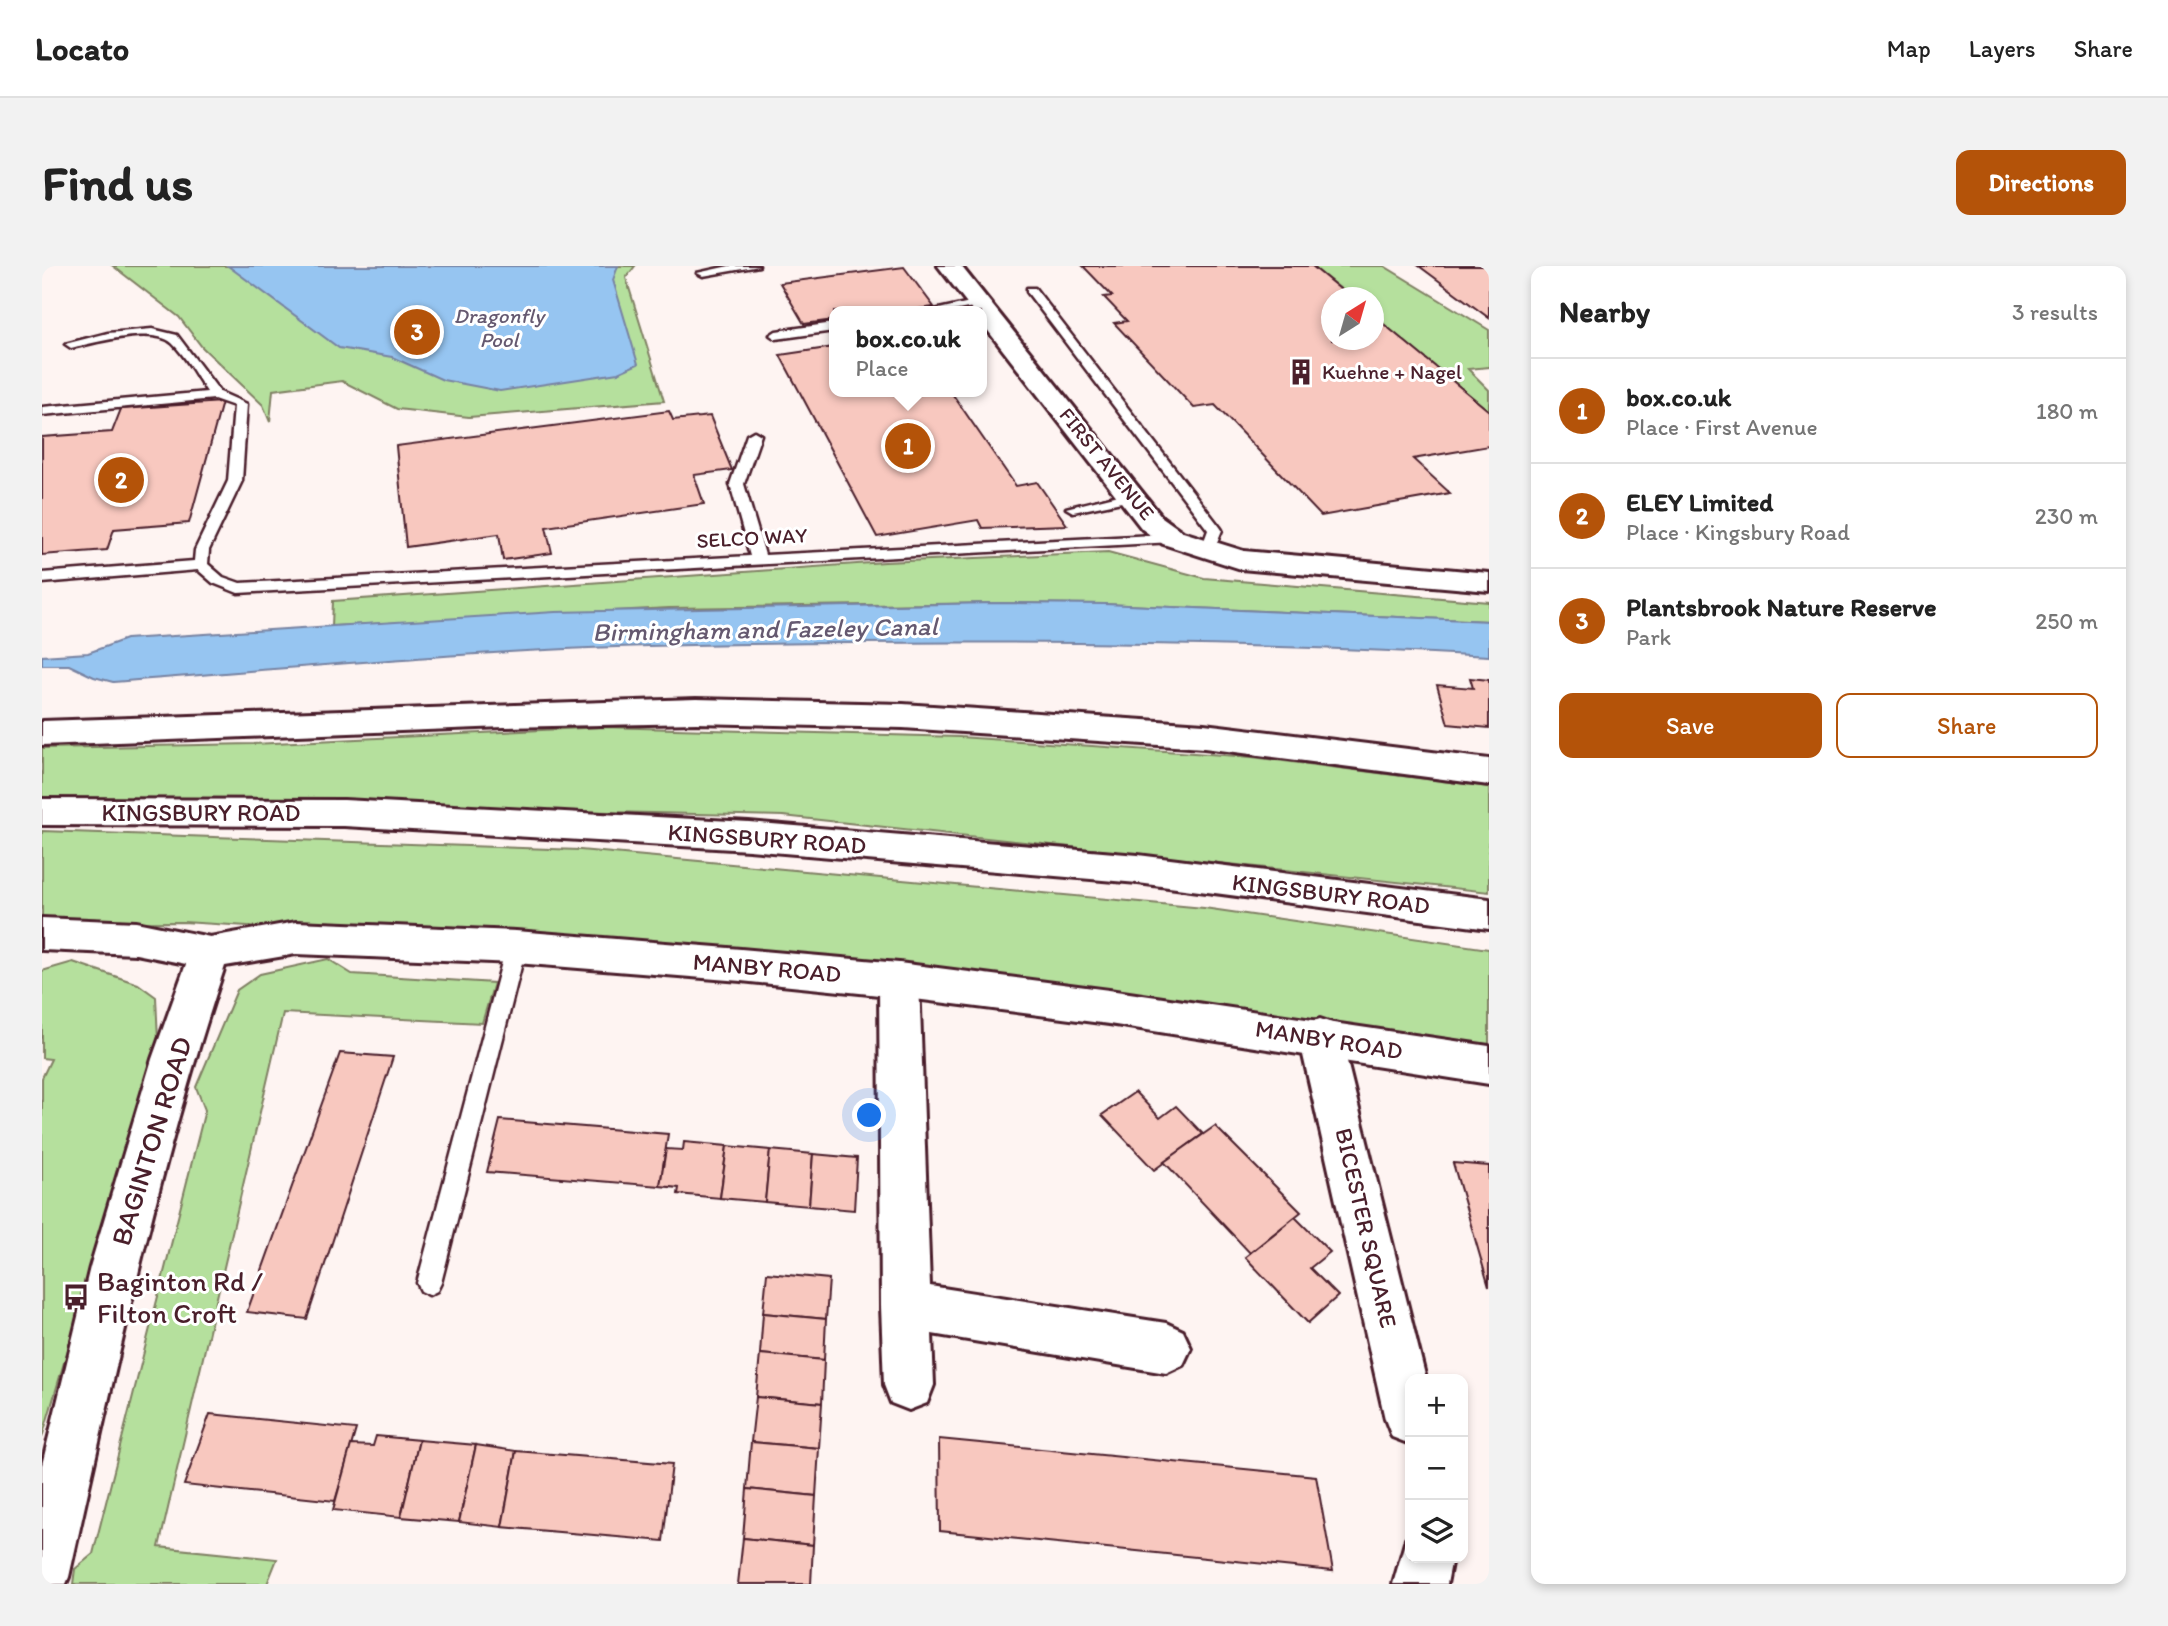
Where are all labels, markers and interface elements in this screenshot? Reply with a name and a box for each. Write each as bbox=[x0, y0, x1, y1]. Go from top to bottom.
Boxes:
text: Locato bbox=[35, 29, 129, 68]
text: Map bbox=[1887, 34, 1931, 63]
text: Layers bbox=[1969, 34, 2036, 63]
text: Share bbox=[2074, 34, 2133, 63]
button: Directions bbox=[1956, 150, 2126, 215]
text: Find us bbox=[42, 153, 193, 212]
north arrow bbox=[1321, 287, 1384, 350]
text: Nearby bbox=[1559, 293, 1650, 330]
text: 3 results bbox=[2012, 298, 2098, 326]
water label: Dragonfly Pool bbox=[454, 303, 546, 352]
pin: 3 bbox=[394, 306, 440, 358]
popup bbox=[829, 306, 987, 397]
text: box.co.uk bbox=[855, 322, 961, 354]
text: Place bbox=[855, 354, 908, 382]
building icon: Kuehne + Nagel bbox=[1286, 357, 1316, 387]
place label: Kuehne + Nagel bbox=[1322, 359, 1462, 384]
text: box.co.uk bbox=[1626, 381, 1731, 413]
text: 1 bbox=[1577, 397, 1587, 425]
text: 180 m bbox=[2036, 397, 2098, 425]
street label: FIRST AVENUE bbox=[1054, 402, 1160, 525]
text: Place · First Avenue bbox=[1626, 413, 1818, 441]
pin: 1 bbox=[885, 420, 931, 472]
pin: 2 bbox=[98, 454, 144, 506]
text: ELEY Limited bbox=[1626, 486, 1773, 518]
text: 2 bbox=[1576, 502, 1588, 530]
text: 230 m bbox=[2035, 502, 2098, 530]
text: Place · Kingsbury Road bbox=[1626, 518, 1850, 546]
street label: SELCO WAY bbox=[696, 522, 808, 553]
text: Plantsbrook Nature Reserve bbox=[1626, 591, 1936, 623]
text: 3 bbox=[1576, 607, 1588, 635]
text: 250 m bbox=[2035, 607, 2098, 635]
water label: Birmingham and Fazeley Canal bbox=[592, 610, 940, 648]
text: Park bbox=[1626, 623, 1671, 651]
button: Save bbox=[1559, 693, 1822, 758]
button: Share bbox=[1836, 693, 2098, 758]
street label: KINGSBURY ROAD bbox=[102, 798, 300, 827]
street label: KINGSBURY ROAD bbox=[667, 817, 867, 860]
street label: KINGSBURY ROAD bbox=[1231, 867, 1432, 920]
street label: MANBY ROAD bbox=[692, 947, 842, 988]
street label: MANBY ROAD bbox=[1253, 1014, 1405, 1065]
street label: BAGINTON ROAD bbox=[103, 1032, 199, 1250]
your location bbox=[852, 1098, 886, 1132]
street label: BICESTER SQUARE bbox=[1329, 1125, 1404, 1331]
place label: Baginton Rd / Filton Croft bbox=[97, 1264, 263, 1330]
bus stop icon: Baginton Rd / Filton Croft bbox=[61, 1282, 91, 1312]
map controls bbox=[1405, 1374, 1468, 1563]
button: + bbox=[1405, 1374, 1468, 1437]
button: − bbox=[1405, 1437, 1468, 1500]
button: layers bbox=[1405, 1500, 1468, 1563]

